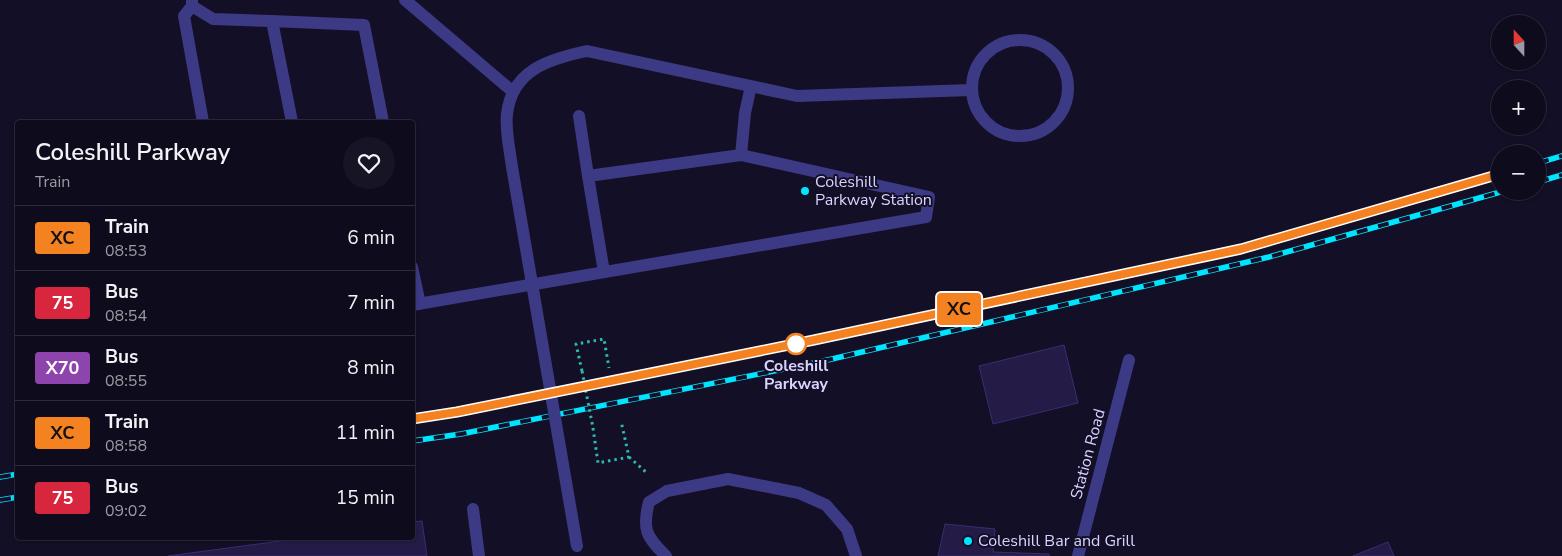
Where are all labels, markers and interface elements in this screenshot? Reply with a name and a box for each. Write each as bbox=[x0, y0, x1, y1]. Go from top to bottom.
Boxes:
north arrow bbox=[1491, 15, 1546, 70]
map controls bbox=[1491, 15, 1546, 200]
button: + bbox=[1491, 80, 1546, 135]
text: Coleshill Parkway bbox=[35, 136, 230, 168]
button: heart bbox=[343, 137, 395, 189]
button: − bbox=[1491, 145, 1546, 200]
text: Train bbox=[35, 171, 70, 193]
place label: Coleshill Parkway Station bbox=[815, 171, 932, 211]
marker: Coleshill Parkway Station bbox=[799, 185, 811, 197]
text: Train bbox=[105, 214, 149, 240]
text: 6 min bbox=[347, 225, 395, 251]
text: XC bbox=[51, 226, 74, 250]
text: 08:53 bbox=[105, 240, 147, 262]
text: Bus bbox=[105, 279, 138, 305]
text: 7 min bbox=[347, 290, 395, 316]
text: 75 bbox=[52, 291, 73, 315]
line badge: XC bbox=[936, 293, 982, 325]
text: XC bbox=[947, 297, 971, 321]
text: 08:54 bbox=[105, 305, 147, 327]
marker: Coleshill Parkway bbox=[785, 333, 807, 355]
text: Bus bbox=[105, 344, 138, 370]
text: 8 min bbox=[347, 355, 395, 381]
place label: Coleshill Parkway bbox=[764, 355, 829, 395]
text: X70 bbox=[46, 356, 79, 380]
text: 08:55 bbox=[105, 370, 147, 392]
street label: Station Road bbox=[1065, 406, 1111, 502]
text: Train bbox=[105, 409, 149, 435]
text: 11 min bbox=[336, 420, 395, 446]
text: XC bbox=[51, 421, 74, 445]
text: 08:58 bbox=[105, 435, 147, 457]
text: Bus bbox=[105, 474, 138, 500]
text: 15 min bbox=[336, 485, 395, 511]
text: 75 bbox=[52, 486, 73, 510]
text: 09:02 bbox=[105, 500, 147, 522]
place label: Coleshill Bar and Grill bbox=[978, 530, 1135, 552]
marker: Coleshill Bar and Grill bbox=[962, 535, 974, 547]

